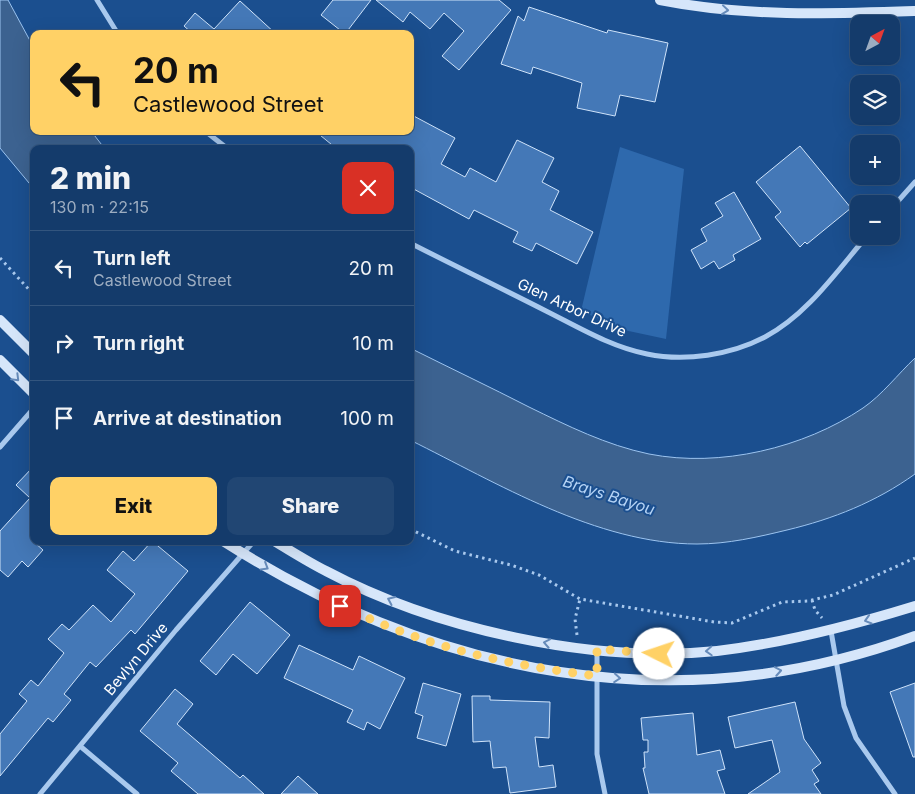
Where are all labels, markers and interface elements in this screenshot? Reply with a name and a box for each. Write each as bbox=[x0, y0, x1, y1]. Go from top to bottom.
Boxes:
one-way arrow bbox=[721, 4, 729, 15]
north arrow bbox=[850, 15, 900, 65]
map controls bbox=[850, 15, 900, 245]
text: 20 m bbox=[133, 49, 219, 91]
icon: left bbox=[50, 50, 115, 115]
button: layers bbox=[850, 75, 900, 125]
text: Castlewood Street bbox=[133, 91, 324, 117]
button: + bbox=[850, 135, 900, 185]
text: 2 min bbox=[50, 160, 131, 196]
button: close bbox=[342, 162, 394, 214]
button: − bbox=[850, 195, 900, 245]
text: 130 m · 22:15 bbox=[50, 197, 149, 217]
text: Turn left bbox=[93, 247, 171, 270]
icon: left bbox=[50, 254, 78, 282]
text: 20 m bbox=[348, 257, 394, 280]
text: Castlewood Street bbox=[93, 270, 232, 290]
street label: Glen Arbor Drive bbox=[515, 274, 630, 341]
icon: right bbox=[50, 329, 78, 357]
text: Turn right bbox=[93, 332, 184, 355]
text: 10 m bbox=[352, 332, 394, 355]
one-way arrow bbox=[11, 372, 20, 381]
icon: arrive bbox=[50, 404, 78, 432]
text: Arrive at destination bbox=[93, 407, 282, 430]
text: 100 m bbox=[340, 407, 394, 430]
water label: Brays Bayou bbox=[560, 471, 658, 519]
button: Exit bbox=[50, 477, 217, 535]
button: Share bbox=[227, 477, 394, 535]
one-way arrow bbox=[259, 560, 268, 570]
pin bbox=[319, 585, 361, 627]
icon: arrive bbox=[326, 592, 354, 620]
one-way arrow bbox=[387, 595, 396, 606]
one-way arrow bbox=[865, 615, 873, 625]
street label: Bevlyn Drive bbox=[100, 618, 172, 699]
position arrow bbox=[632, 627, 684, 679]
one-way arrow bbox=[543, 638, 552, 649]
one-way arrow bbox=[705, 645, 713, 656]
one-way arrow bbox=[774, 666, 783, 676]
one-way arrow bbox=[613, 672, 621, 683]

